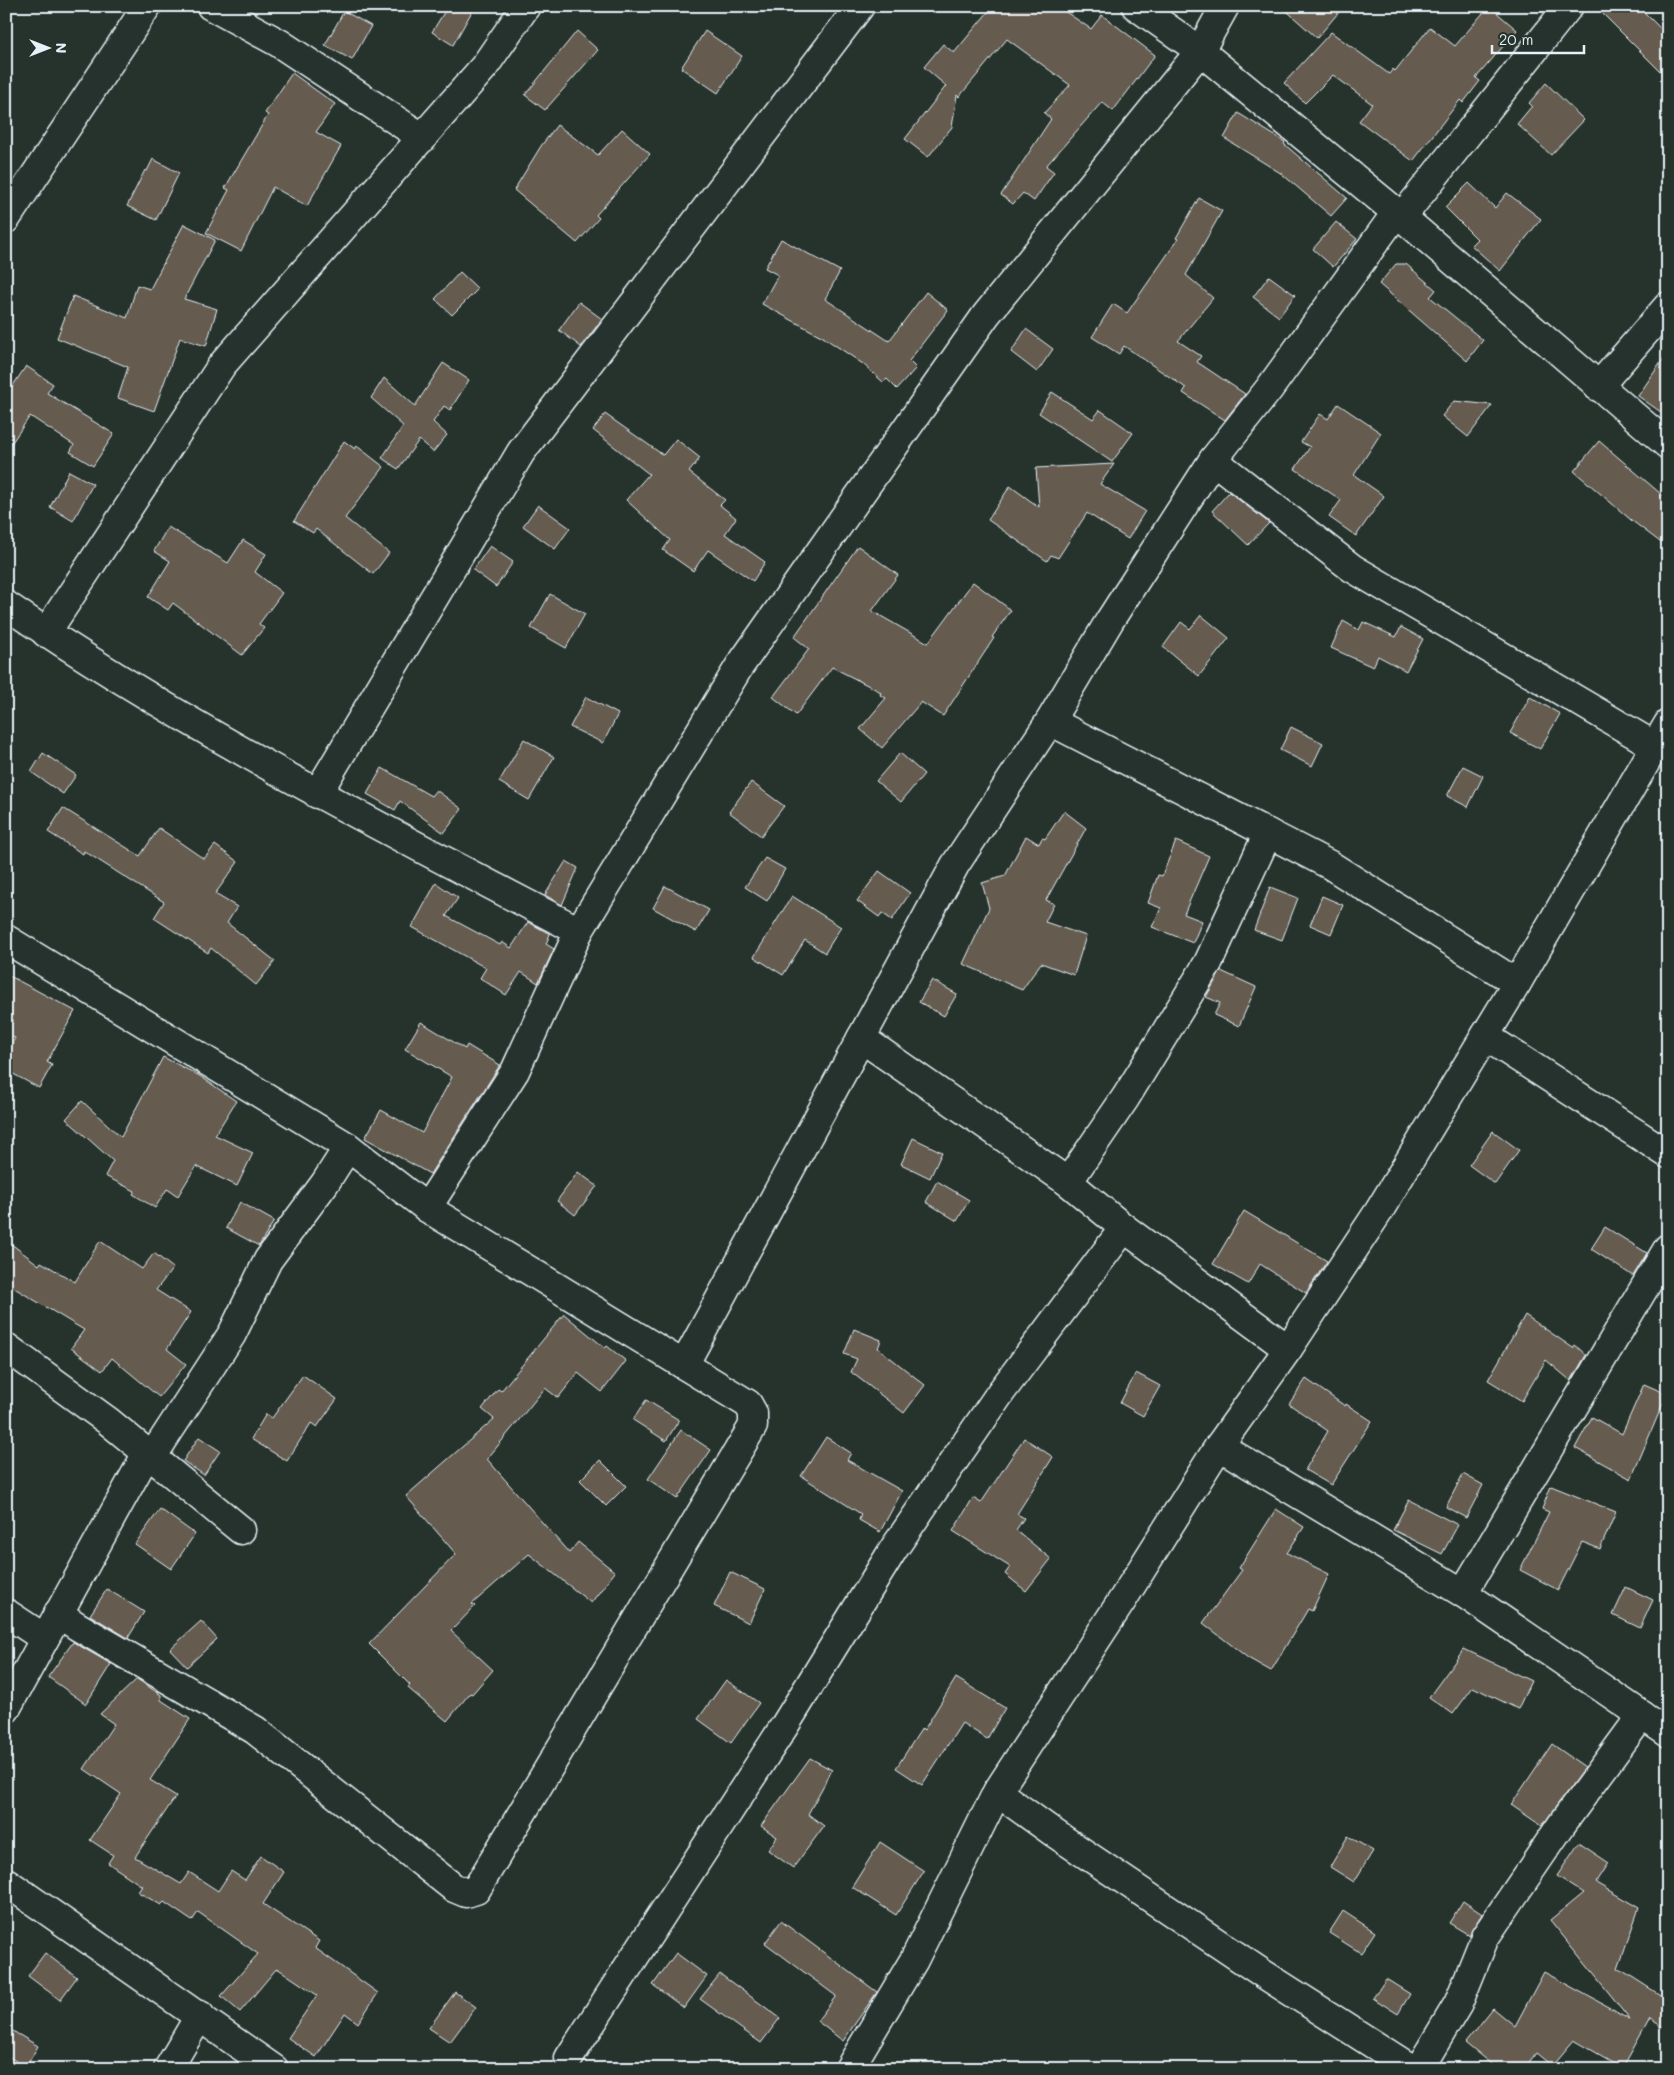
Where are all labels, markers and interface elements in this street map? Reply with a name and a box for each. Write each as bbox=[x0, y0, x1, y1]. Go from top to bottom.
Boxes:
north arrow bbox=[22, 22, 72, 72]
scale bar bbox=[1492, 22, 1584, 54]
text: 20 m bbox=[1499, 29, 1533, 49]
text: N bbox=[52, 43, 71, 53]

